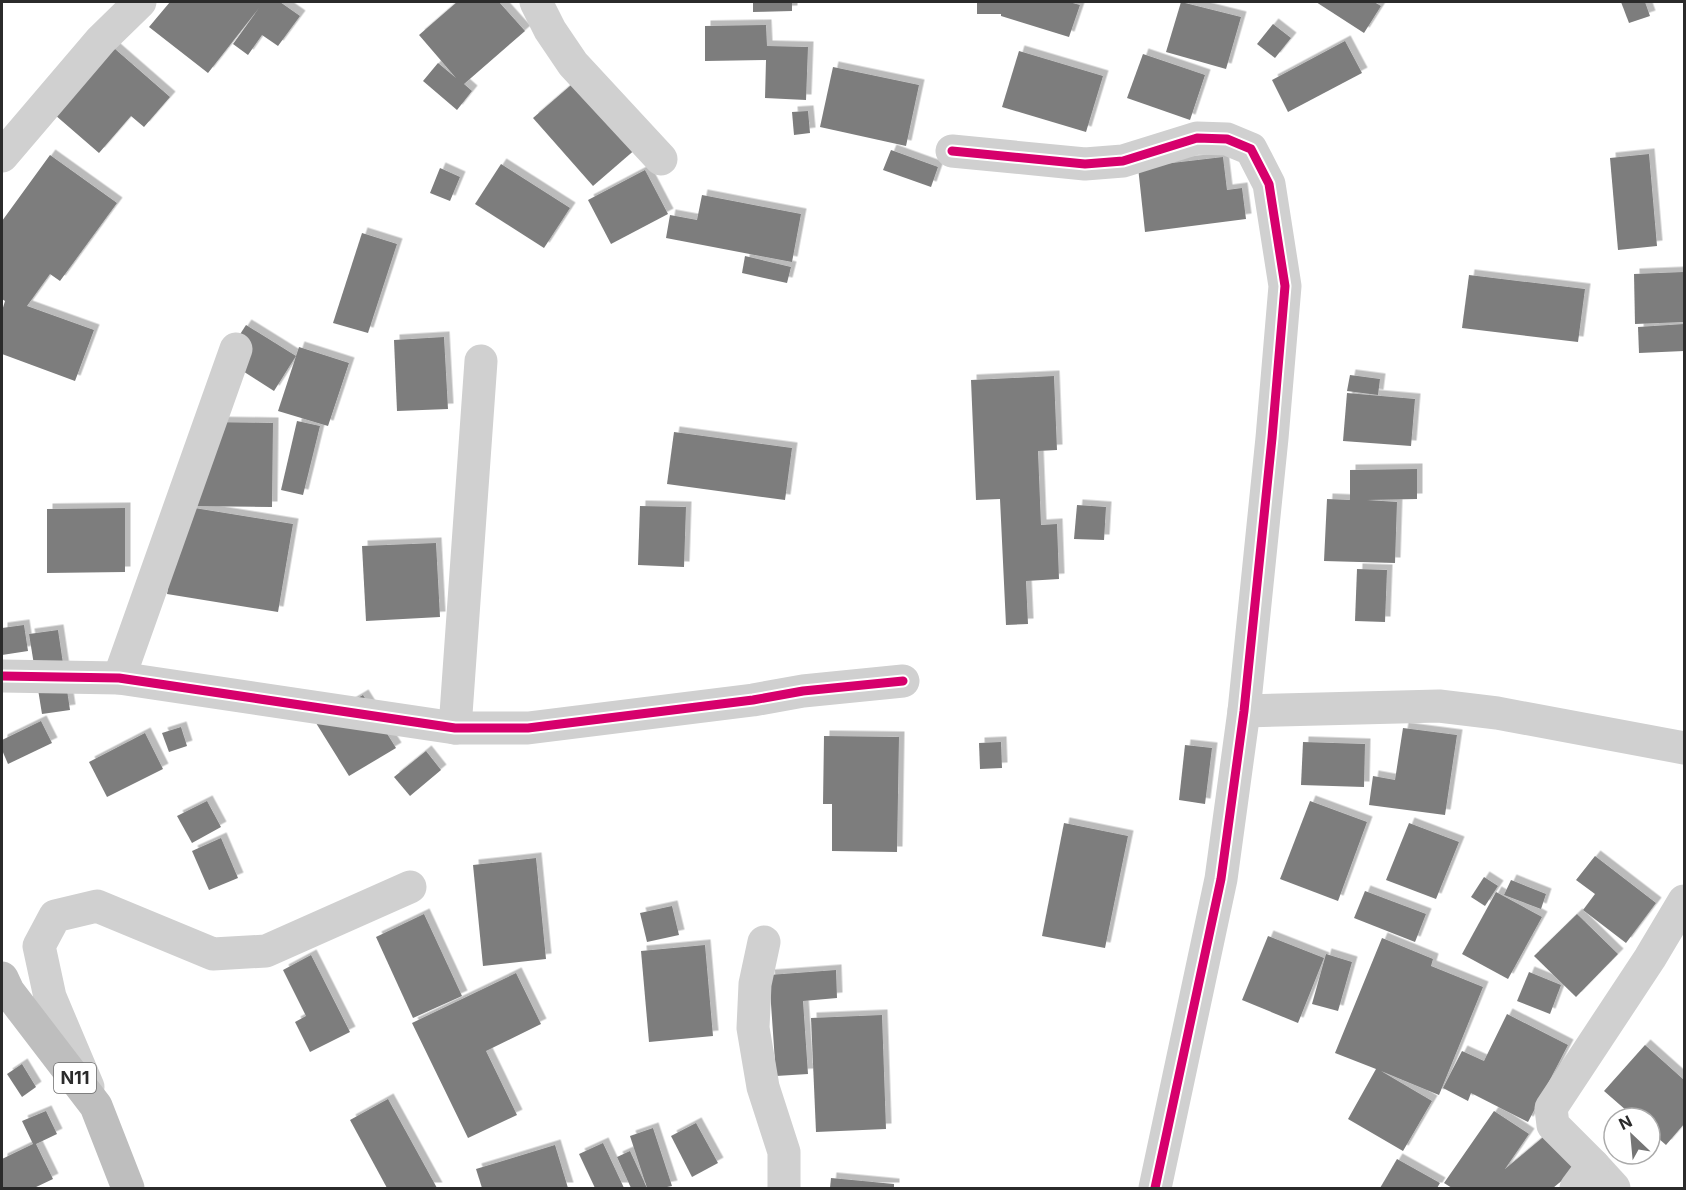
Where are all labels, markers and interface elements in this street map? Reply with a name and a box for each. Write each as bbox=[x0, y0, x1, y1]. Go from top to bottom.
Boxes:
road number: N11 bbox=[54, 1063, 96, 1093]
north arrow bbox=[1602, 1106, 1662, 1166]
text: N bbox=[1616, 1111, 1635, 1134]

